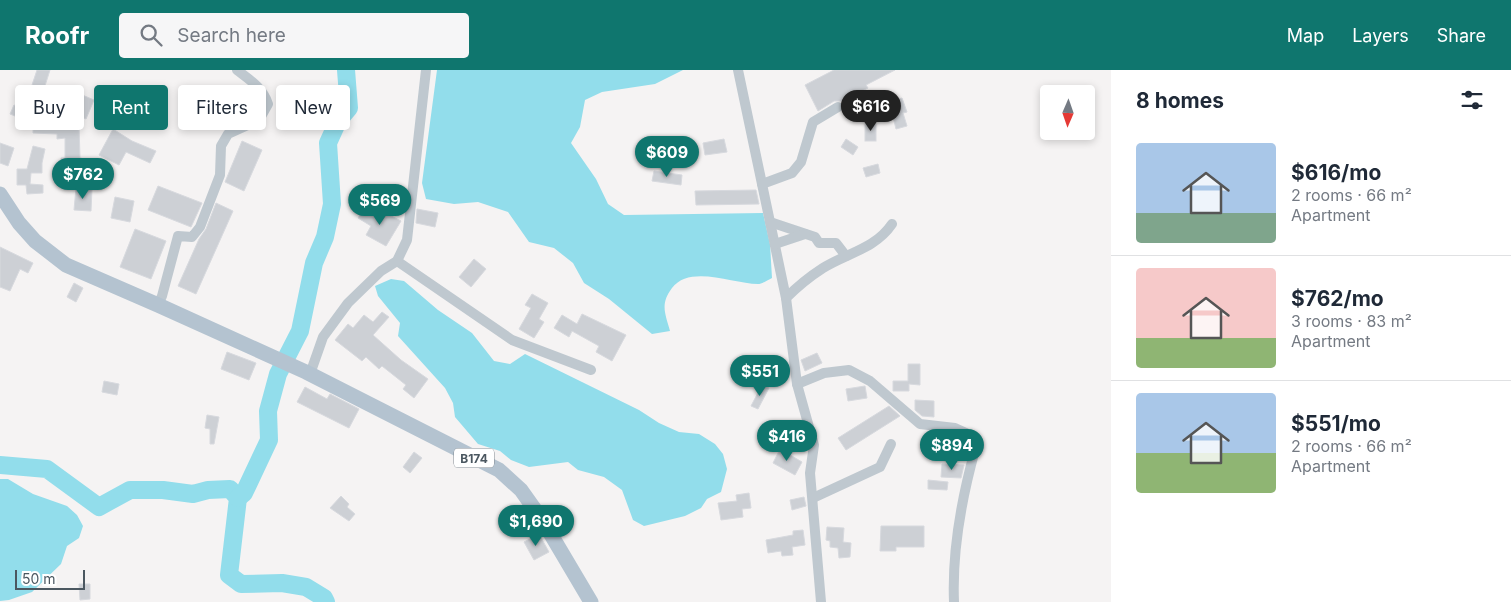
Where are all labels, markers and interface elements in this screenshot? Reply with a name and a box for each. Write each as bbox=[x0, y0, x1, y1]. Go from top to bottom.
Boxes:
search box bbox=[119, 13, 469, 58]
text: Roofr bbox=[25, 21, 89, 50]
icon: search bbox=[137, 21, 165, 49]
text: Search here bbox=[177, 24, 286, 47]
text: Map bbox=[1287, 25, 1324, 46]
text: Layers bbox=[1352, 25, 1409, 46]
text: Share bbox=[1437, 25, 1486, 46]
chip: Buy bbox=[15, 85, 84, 130]
chip: Rent bbox=[94, 85, 168, 130]
chip: Filters bbox=[178, 85, 266, 130]
chip: New bbox=[276, 85, 350, 130]
north arrow bbox=[1040, 85, 1095, 140]
map controls bbox=[1040, 85, 1095, 140]
icon: filters bbox=[1458, 86, 1486, 114]
text: 8 homes bbox=[1136, 88, 1224, 113]
pin: $616 bbox=[841, 90, 901, 132]
text: $616 bbox=[852, 96, 890, 116]
pin: $609 bbox=[637, 136, 697, 178]
text: $609 bbox=[646, 142, 688, 162]
pin: $762 bbox=[53, 158, 113, 200]
text: $616/mo bbox=[1291, 160, 1381, 185]
icon: home bbox=[1176, 163, 1236, 223]
text: $762 bbox=[63, 164, 103, 184]
pin: $569 bbox=[350, 184, 410, 226]
text: 2 rooms · 66 m² bbox=[1291, 185, 1412, 205]
text: $569 bbox=[359, 190, 401, 210]
text: Apartment bbox=[1291, 205, 1371, 225]
text: $762/mo bbox=[1291, 286, 1384, 311]
icon: home bbox=[1176, 288, 1236, 348]
text: 3 rooms · 83 m² bbox=[1291, 311, 1412, 331]
text: Apartment bbox=[1291, 331, 1371, 351]
pin: $551 bbox=[730, 354, 790, 397]
text: $551 bbox=[741, 361, 779, 381]
text: $551/mo bbox=[1291, 411, 1381, 436]
icon: home bbox=[1176, 413, 1236, 473]
pin: $416 bbox=[757, 420, 817, 462]
text: $416 bbox=[768, 426, 806, 446]
pin: $894 bbox=[922, 428, 982, 471]
text: $894 bbox=[931, 435, 973, 455]
text: 2 rooms · 66 m² bbox=[1291, 436, 1412, 456]
road number: B174 bbox=[454, 448, 494, 468]
text: Apartment bbox=[1291, 456, 1371, 476]
pin: $1,690 bbox=[495, 504, 577, 547]
text: $1,690 bbox=[509, 511, 563, 531]
scale bar bbox=[15, 567, 85, 590]
text: 50 m bbox=[22, 570, 56, 587]

